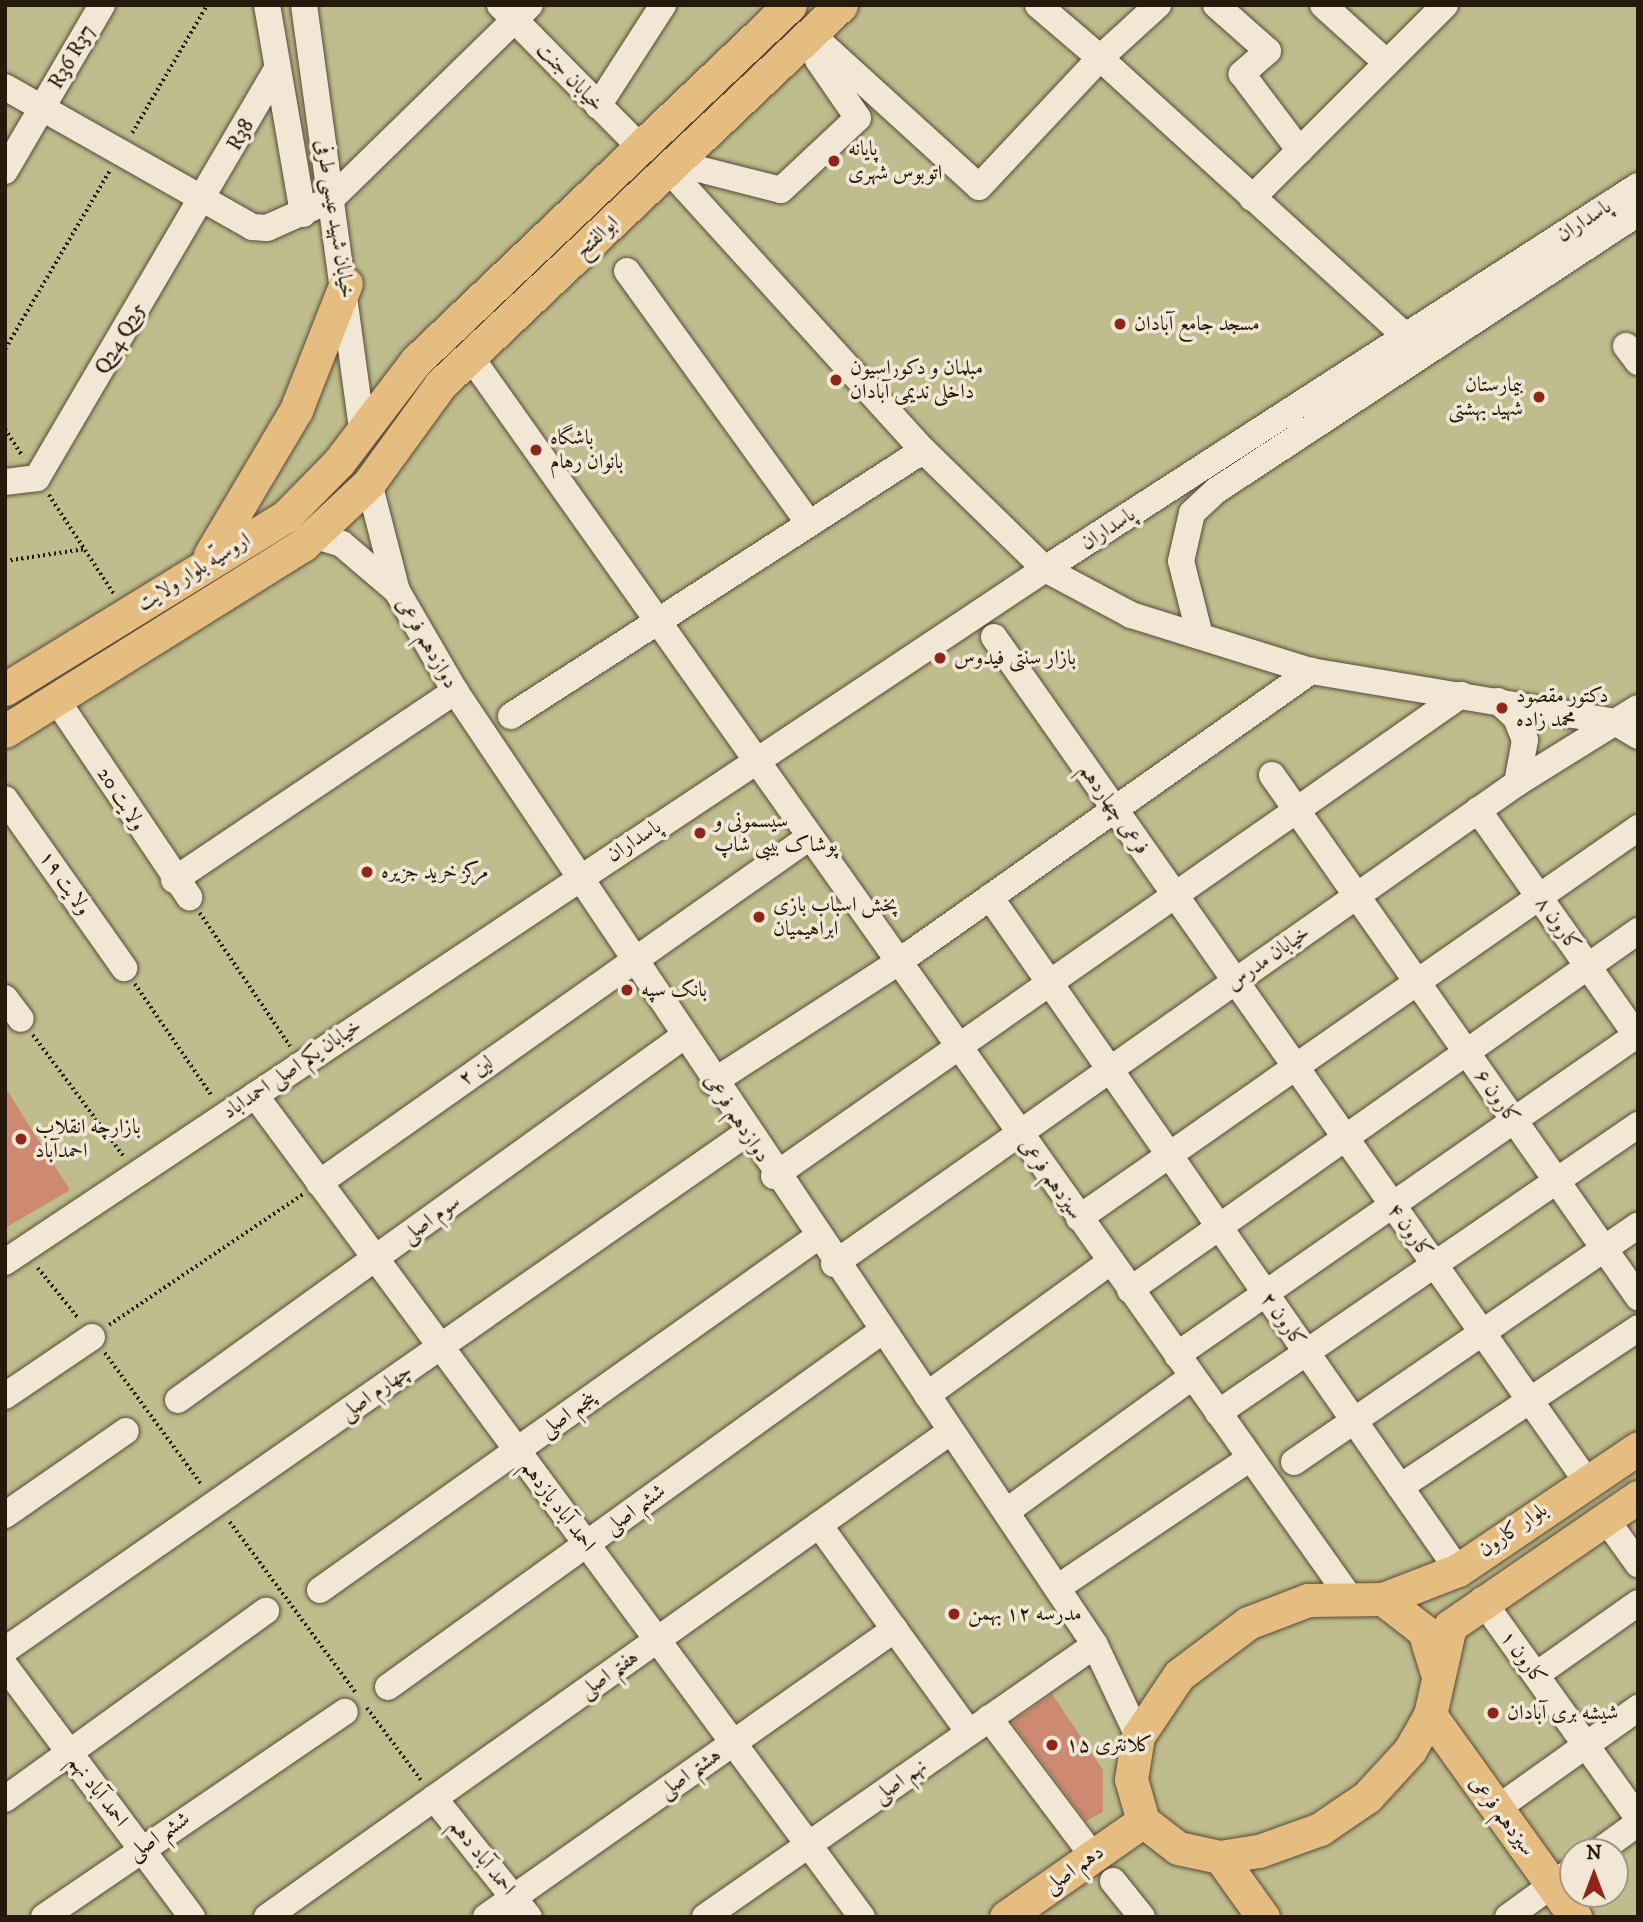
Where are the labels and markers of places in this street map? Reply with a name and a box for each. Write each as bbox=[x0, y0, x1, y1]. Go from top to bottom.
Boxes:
place label: پایانه اتوبوس شهری bbox=[848, 136, 942, 186]
marker: پایانه اتوبوس شهری bbox=[826, 153, 842, 169]
place label: مسجد جامع آبادان bbox=[1134, 311, 1260, 337]
marker: مسجد جامع آبادان bbox=[1112, 316, 1128, 332]
place label: مبلمان و دکوراسیون داخلی ندیمی آبادان bbox=[850, 355, 983, 405]
marker: مبلمان و دکوراسیون داخلی ندیمی آبادان bbox=[828, 372, 844, 388]
place label: بیمارستان شهید بهشتی bbox=[1448, 372, 1523, 422]
marker: بیمارستان شهید بهشتی bbox=[1529, 387, 1549, 407]
place label: باشگاه بانوان رهام bbox=[550, 425, 623, 475]
marker: باشگاه بانوان رهام bbox=[528, 442, 544, 458]
place label: بازار سنتی فیدوس bbox=[954, 645, 1076, 671]
marker: بازار سنتی فیدوس bbox=[932, 650, 948, 666]
place label: دكتور مقصود محمد زاده bbox=[1516, 683, 1608, 733]
marker: دكتور مقصود محمد زاده bbox=[1494, 700, 1510, 716]
place label: سیسمونی و پوشاک بیبی شاپ bbox=[714, 808, 838, 858]
marker: سیسمونی و پوشاک بیبی شاپ bbox=[692, 825, 708, 841]
place label: مرکز خرید جزیره bbox=[381, 859, 488, 885]
marker: مرکز خرید جزیره bbox=[359, 864, 375, 880]
place label: پخش اسباب بازی ابراهیمیان bbox=[773, 892, 897, 942]
marker: پخش اسباب بازی ابراهیمیان bbox=[751, 909, 767, 925]
place label: بانک سپه bbox=[641, 977, 707, 1003]
marker: بانک سپه bbox=[619, 982, 635, 998]
place label: بازارچه انقلاب احمدآباد bbox=[35, 1114, 141, 1164]
marker: بازارچه انقلاب احمدآباد bbox=[13, 1131, 29, 1147]
place label: مدرسه ۱۲ بهمن bbox=[968, 1601, 1082, 1627]
marker: مدرسه ۱۲ بهمن bbox=[946, 1606, 962, 1622]
place label: شیشه بری آبادان bbox=[1507, 1700, 1618, 1726]
marker: شیشه بری آبادان bbox=[1485, 1705, 1501, 1721]
place label: کلانتری ۱۵ bbox=[1066, 1732, 1153, 1758]
marker: کلانتری ۱۵ bbox=[1044, 1737, 1060, 1753]

